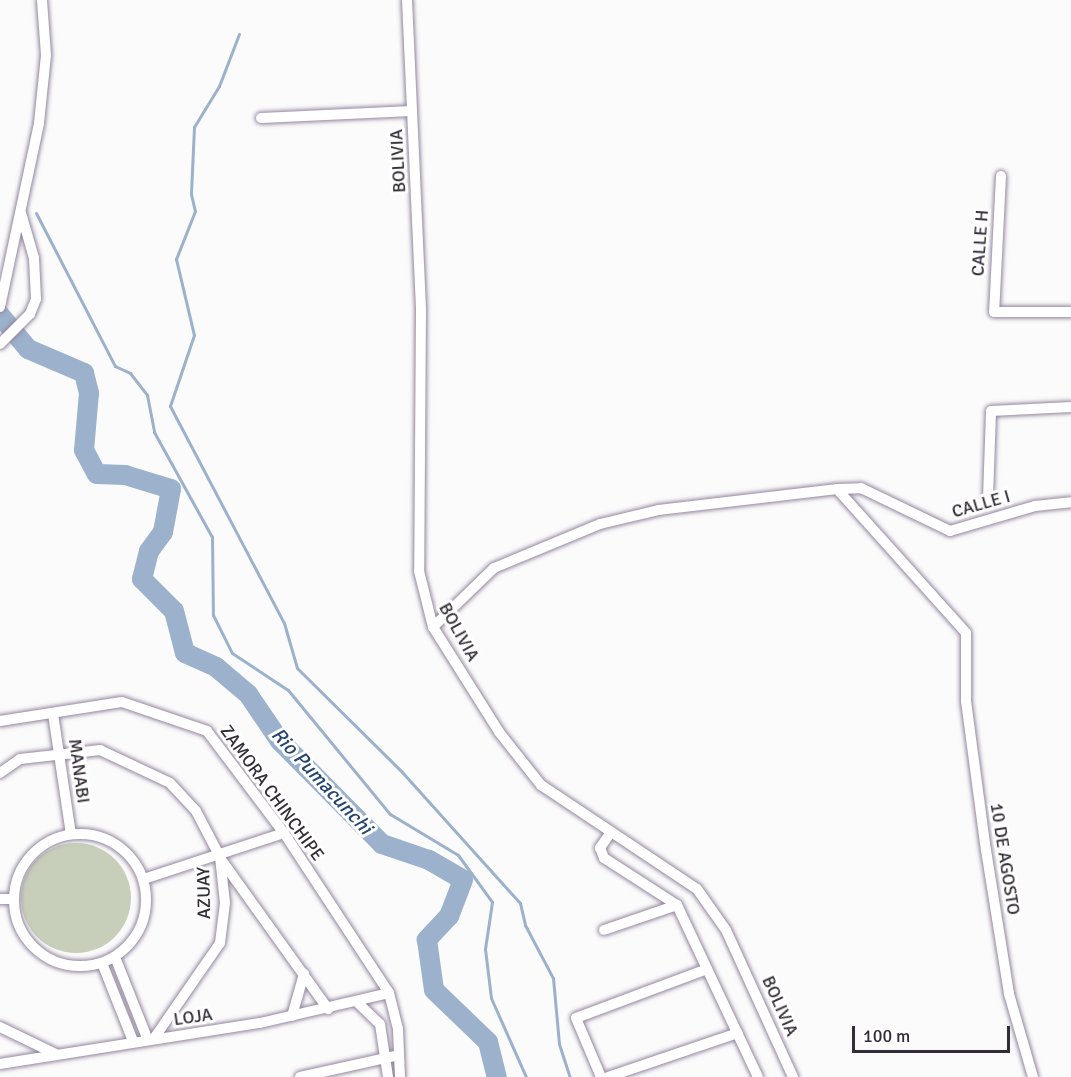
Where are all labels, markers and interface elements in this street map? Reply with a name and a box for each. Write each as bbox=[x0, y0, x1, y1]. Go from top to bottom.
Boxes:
street label: BOLIVIA bbox=[386, 129, 410, 193]
street label: CALLE H bbox=[967, 209, 993, 277]
street label: CALLE I bbox=[949, 485, 1013, 523]
street label: BOLIVIA bbox=[434, 599, 484, 665]
street label: ZAMORA CHINCHIPE bbox=[216, 721, 328, 865]
water label: Rio Pumacunchi bbox=[266, 723, 378, 839]
street label: MANABI bbox=[64, 737, 94, 805]
street label: 10 DE AGOSTO bbox=[985, 801, 1025, 917]
street label: AZUAY bbox=[193, 867, 215, 919]
street label: BOLIVIA bbox=[757, 972, 803, 1040]
street label: LOJA bbox=[172, 1004, 214, 1030]
scale bar bbox=[855, 1014, 1012, 1052]
text: 100 m bbox=[863, 1025, 910, 1047]

